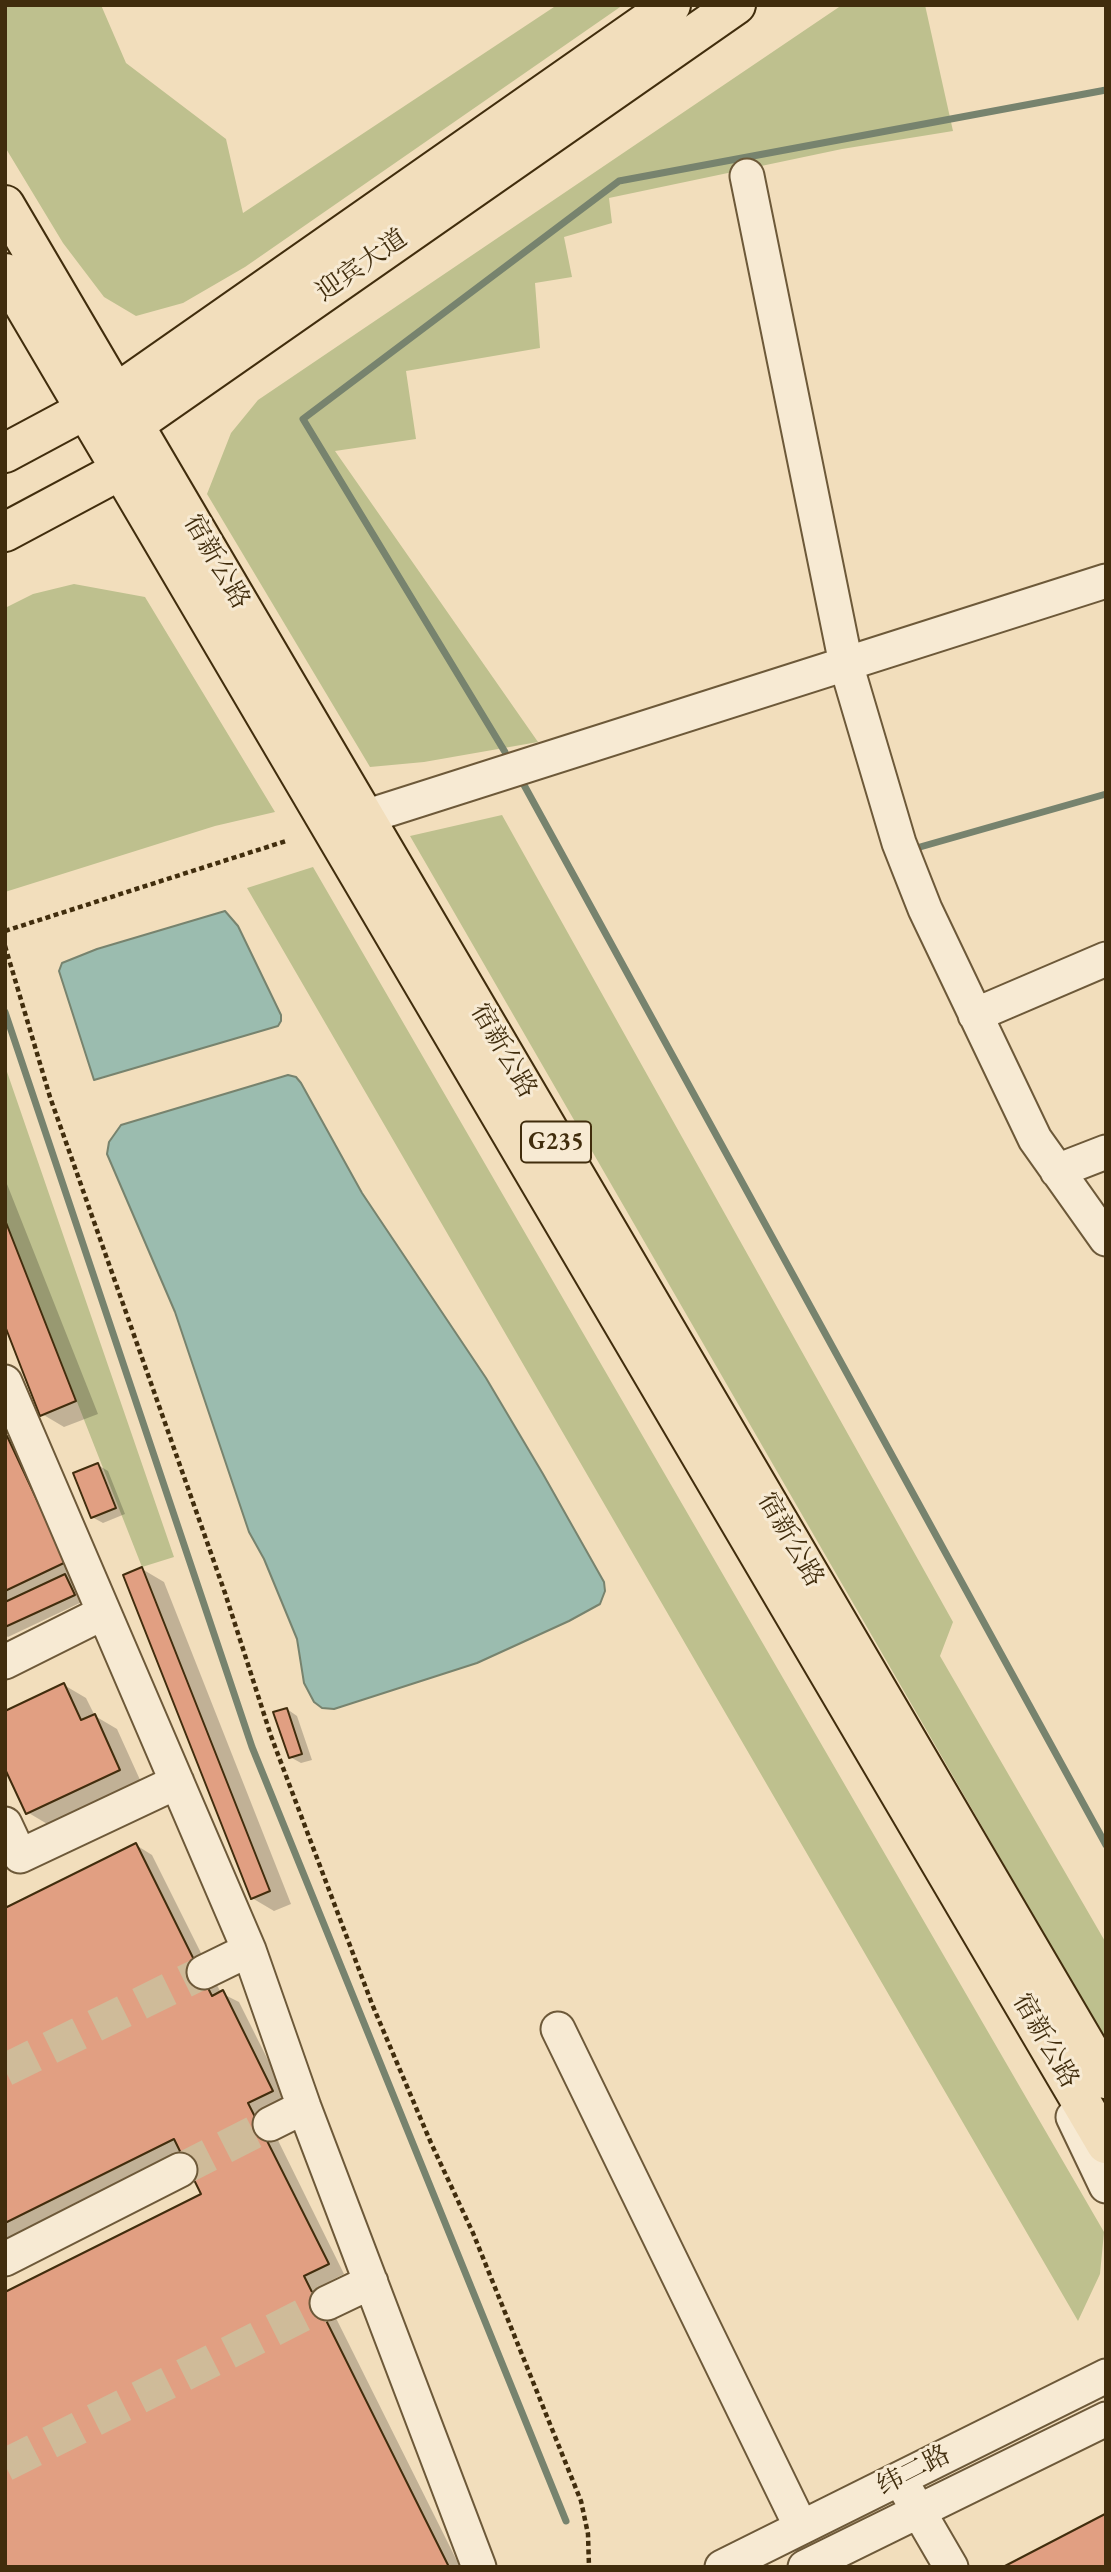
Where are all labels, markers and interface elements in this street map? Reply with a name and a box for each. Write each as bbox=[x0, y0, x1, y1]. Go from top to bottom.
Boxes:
street label: 迎宾大道 bbox=[310, 223, 414, 309]
street label: 宿新公路 bbox=[176, 509, 256, 615]
street label: 宿新公路 bbox=[463, 998, 543, 1104]
road number: G235 bbox=[521, 1122, 591, 1162]
street label: 宿新公路 bbox=[750, 1487, 830, 1593]
street label: 宿新公路 bbox=[1005, 1988, 1085, 2094]
street label: 纬二路 bbox=[872, 2439, 956, 2503]

